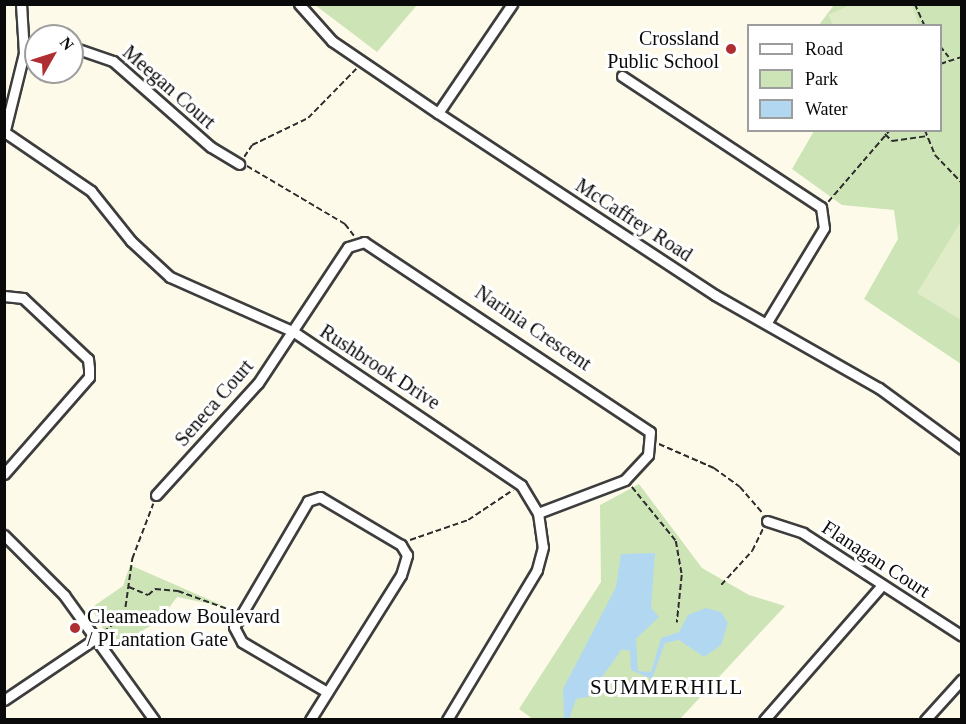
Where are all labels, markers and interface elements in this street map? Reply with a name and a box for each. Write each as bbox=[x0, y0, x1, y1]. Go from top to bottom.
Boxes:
north arrow bbox=[24, 24, 84, 84]
legend bbox=[747, 24, 942, 132]
place label: Crossland Public School bbox=[607, 26, 719, 73]
text: N bbox=[57, 34, 77, 53]
text: Road bbox=[805, 39, 843, 59]
street label: Meegan Court bbox=[118, 40, 220, 134]
marker: Crossland Public School bbox=[724, 42, 738, 56]
text: Park bbox=[805, 69, 838, 89]
text: Water bbox=[805, 99, 848, 119]
street label: McCaffrey Road bbox=[571, 173, 697, 267]
street label: Narinia Crescent bbox=[470, 280, 596, 376]
street label: Rushbrook Drive bbox=[315, 319, 445, 415]
street label: Seneca Court bbox=[170, 355, 258, 451]
street label: Flanagan Court bbox=[818, 515, 934, 603]
place label: Cleameadow Boulevard / PLantation Gate bbox=[87, 604, 280, 651]
marker: Cleameadow Boulevard / PLantation Gate bbox=[68, 621, 82, 635]
district label: SUMMERHILL bbox=[590, 674, 744, 700]

